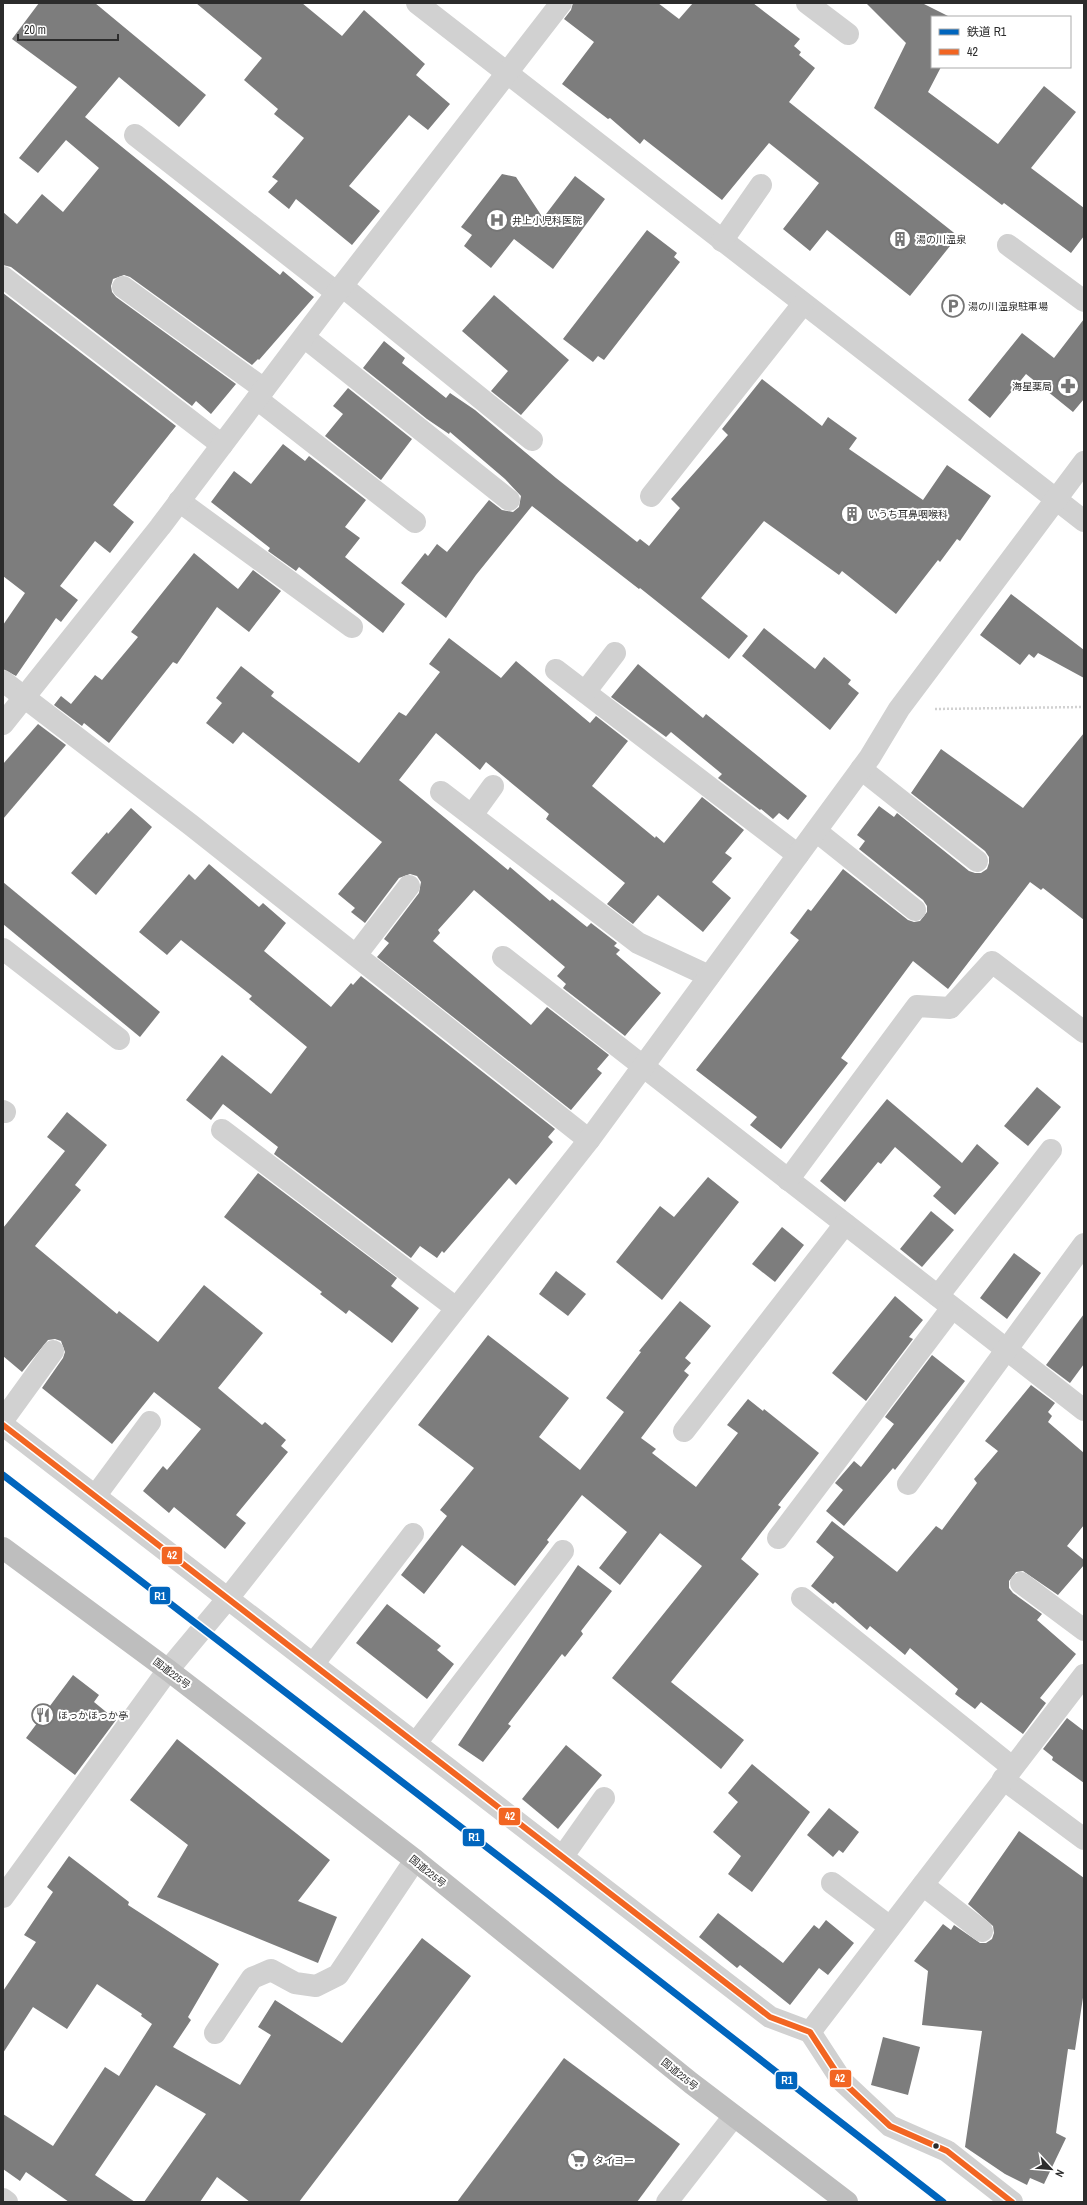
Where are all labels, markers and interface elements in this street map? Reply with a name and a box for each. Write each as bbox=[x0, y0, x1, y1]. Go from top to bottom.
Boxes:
scale bar bbox=[18, 16, 118, 42]
legend bbox=[931, 16, 1071, 68]
text: 20 m bbox=[24, 22, 46, 38]
text: 鉄道 R1 bbox=[967, 24, 1007, 40]
text: 42 bbox=[967, 44, 978, 60]
hospital icon: 井上小児科医院 bbox=[484, 207, 510, 233]
place label: 井上小児科医院 bbox=[512, 214, 582, 227]
building icon: 湯の川温泉 bbox=[887, 226, 913, 252]
place label: 湯の川温泉 bbox=[916, 233, 967, 246]
parking icon: 湯の川温泉駐車場 bbox=[940, 293, 966, 319]
place label: 湯の川温泉駐車場 bbox=[968, 300, 1048, 313]
pharmacy icon: 海星薬局 bbox=[1055, 373, 1081, 399]
place label: 海星薬局 bbox=[1012, 380, 1052, 393]
building icon: いうち耳鼻咽喉科 bbox=[839, 501, 865, 527]
place label: いうち耳鼻咽喉科 bbox=[868, 508, 948, 521]
line badge: 42 bbox=[161, 1546, 183, 1565]
text: 42 bbox=[167, 1548, 177, 1562]
line badge: R1 bbox=[149, 1586, 171, 1605]
text: R1 bbox=[154, 1589, 166, 1603]
street label: 国道225号 bbox=[150, 1655, 193, 1692]
restaurant icon: ほっかほっか亭 bbox=[30, 1702, 56, 1728]
place label: ほっかほっか亭 bbox=[58, 1709, 128, 1722]
line badge: 42 bbox=[498, 1807, 521, 1826]
text: 42 bbox=[505, 1809, 515, 1823]
line badge: R1 bbox=[462, 1828, 485, 1847]
text: R1 bbox=[468, 1830, 480, 1844]
street label: 国道225号 bbox=[407, 1853, 449, 1890]
street label: 国道225号 bbox=[659, 2056, 701, 2093]
line badge: 42 bbox=[829, 2069, 852, 2088]
line badge: R1 bbox=[775, 2071, 798, 2090]
text: 42 bbox=[835, 2071, 845, 2085]
text: R1 bbox=[781, 2073, 793, 2087]
unlabelled marker bbox=[931, 2141, 941, 2151]
supermarket icon: タイヨー bbox=[565, 2147, 591, 2173]
north arrow bbox=[1031, 2149, 1071, 2189]
place label: タイヨー bbox=[594, 2154, 634, 2167]
text: N bbox=[1052, 2167, 1068, 2179]

